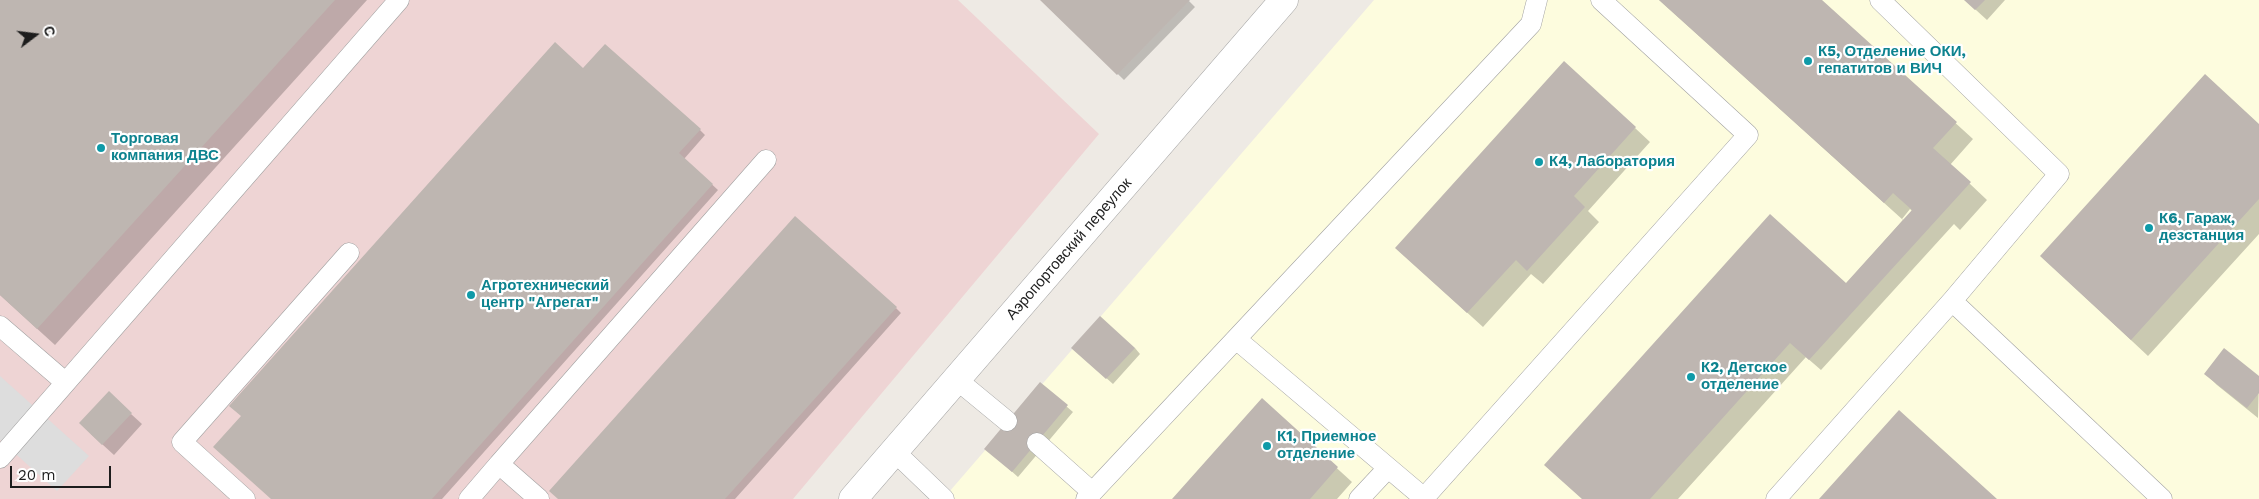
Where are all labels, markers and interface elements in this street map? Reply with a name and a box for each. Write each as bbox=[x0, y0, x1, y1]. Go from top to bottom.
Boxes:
north arrow bbox=[10, 10, 60, 60]
text: С bbox=[40, 24, 59, 38]
place label: К5, Отделение ОКИ, гепатитов и ВИЧ bbox=[1818, 43, 1966, 78]
marker: К5, Отделение ОКИ, гепатитов и ВИЧ bbox=[1802, 55, 1814, 67]
place label: Торговая компания ДВС bbox=[111, 130, 219, 165]
marker: Торговая компания ДВС bbox=[95, 142, 107, 154]
place label: К4, Лаборатория bbox=[1549, 153, 1675, 171]
marker: К4, Лаборатория bbox=[1533, 156, 1545, 168]
street label: Аэропортовский переулок bbox=[1003, 174, 1135, 324]
place label: К6, Гараж, дезстанция bbox=[2159, 210, 2244, 245]
marker: К6, Гараж, дезстанция bbox=[2143, 222, 2155, 234]
place label: Агротехнический центр "Агрегат" bbox=[481, 277, 609, 312]
marker: Агротехнический центр "Агрегат" bbox=[465, 289, 477, 301]
place label: К2, Детское отделение bbox=[1701, 359, 1787, 394]
marker: К2, Детское отделение bbox=[1685, 371, 1697, 383]
place label: К1, Приемное отделение bbox=[1277, 428, 1376, 463]
marker: К1, Приемное отделение bbox=[1261, 440, 1273, 452]
scale bar bbox=[12, 456, 114, 488]
text: 20 m bbox=[18, 466, 56, 484]

